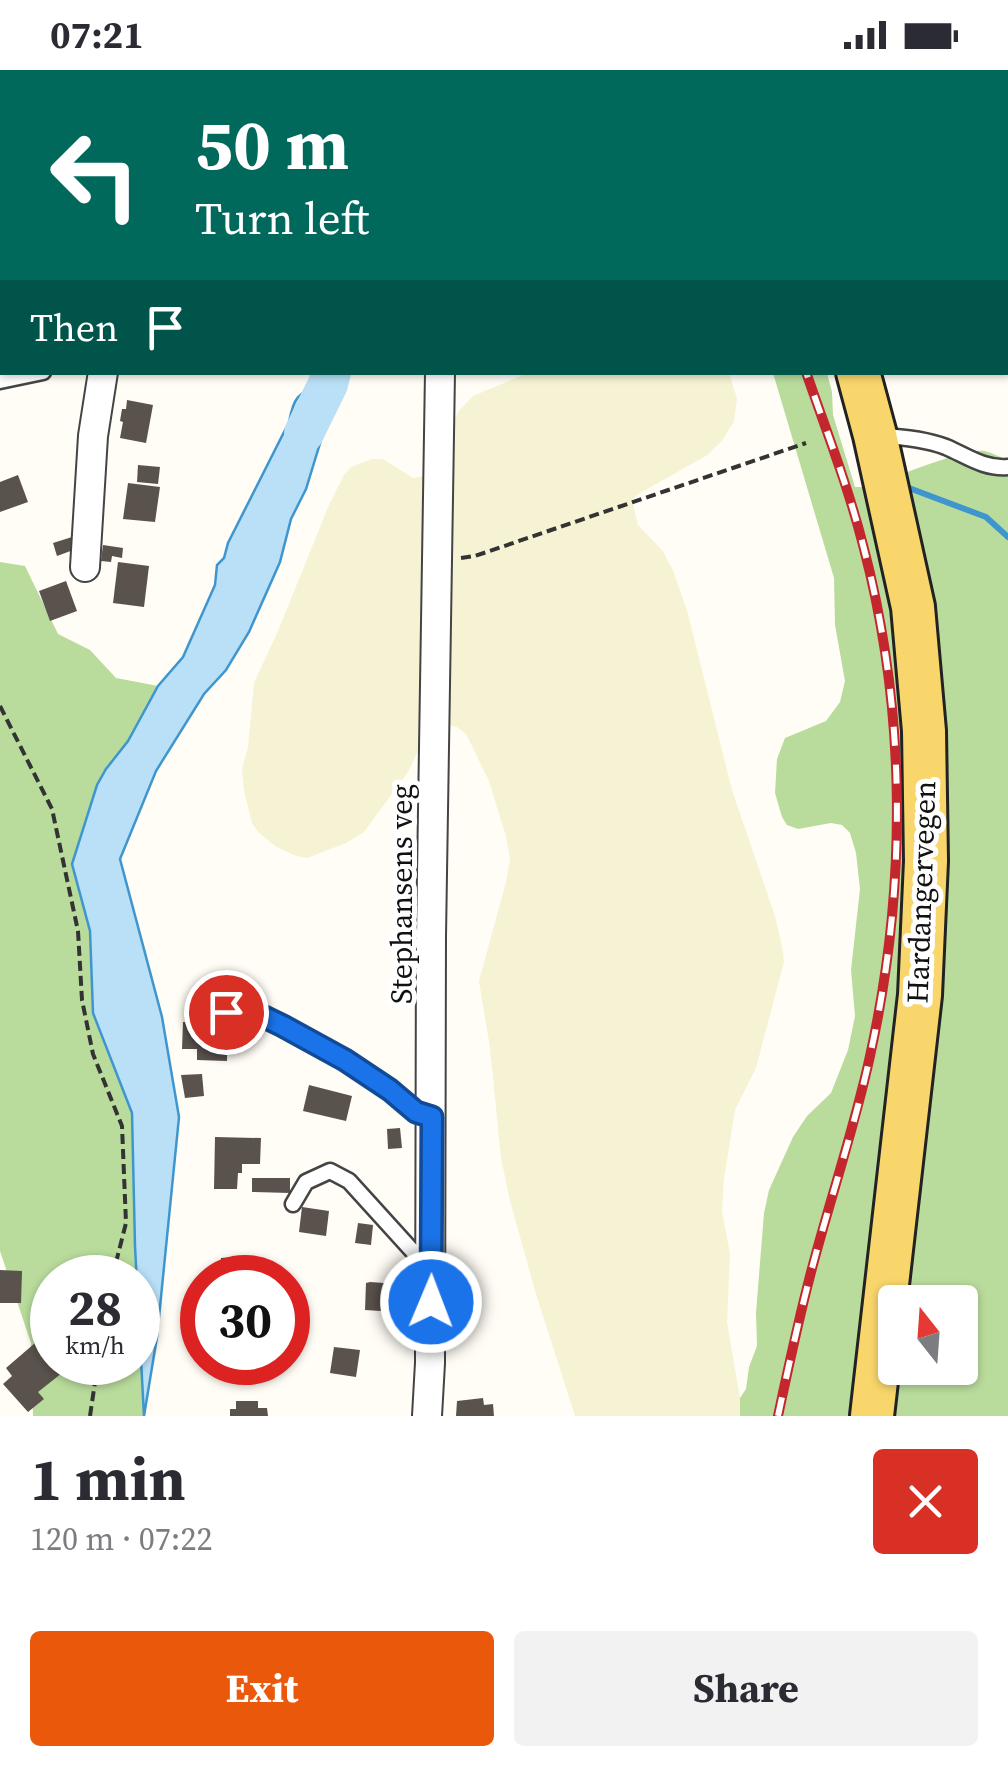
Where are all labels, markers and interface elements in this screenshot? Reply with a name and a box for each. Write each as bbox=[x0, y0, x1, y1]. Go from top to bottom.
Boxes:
text: 07:21 bbox=[50, 9, 144, 61]
text: 50 m bbox=[195, 96, 349, 192]
icon: left bbox=[30, 110, 160, 240]
text: Turn left bbox=[195, 187, 369, 249]
icon: arrive bbox=[138, 300, 193, 355]
text: Then bbox=[30, 302, 118, 354]
street label: Hardangervegen bbox=[897, 780, 945, 1004]
street label: Stephansens veg bbox=[381, 784, 422, 1004]
pin bbox=[184, 970, 269, 1055]
icon: arrive bbox=[199, 985, 254, 1040]
position arrow bbox=[379, 1250, 483, 1354]
speed limit sign: 30 bbox=[180, 1255, 310, 1385]
text: 28 bbox=[68, 1273, 122, 1342]
north arrow bbox=[878, 1285, 978, 1385]
map controls bbox=[878, 1285, 978, 1385]
text: km/h bbox=[65, 1328, 125, 1362]
text: 1 min bbox=[30, 1438, 186, 1520]
button: close bbox=[873, 1449, 978, 1554]
text: 120 m · 07:22 bbox=[30, 1517, 212, 1561]
button: Exit bbox=[30, 1631, 494, 1746]
button: Share bbox=[514, 1631, 978, 1746]

